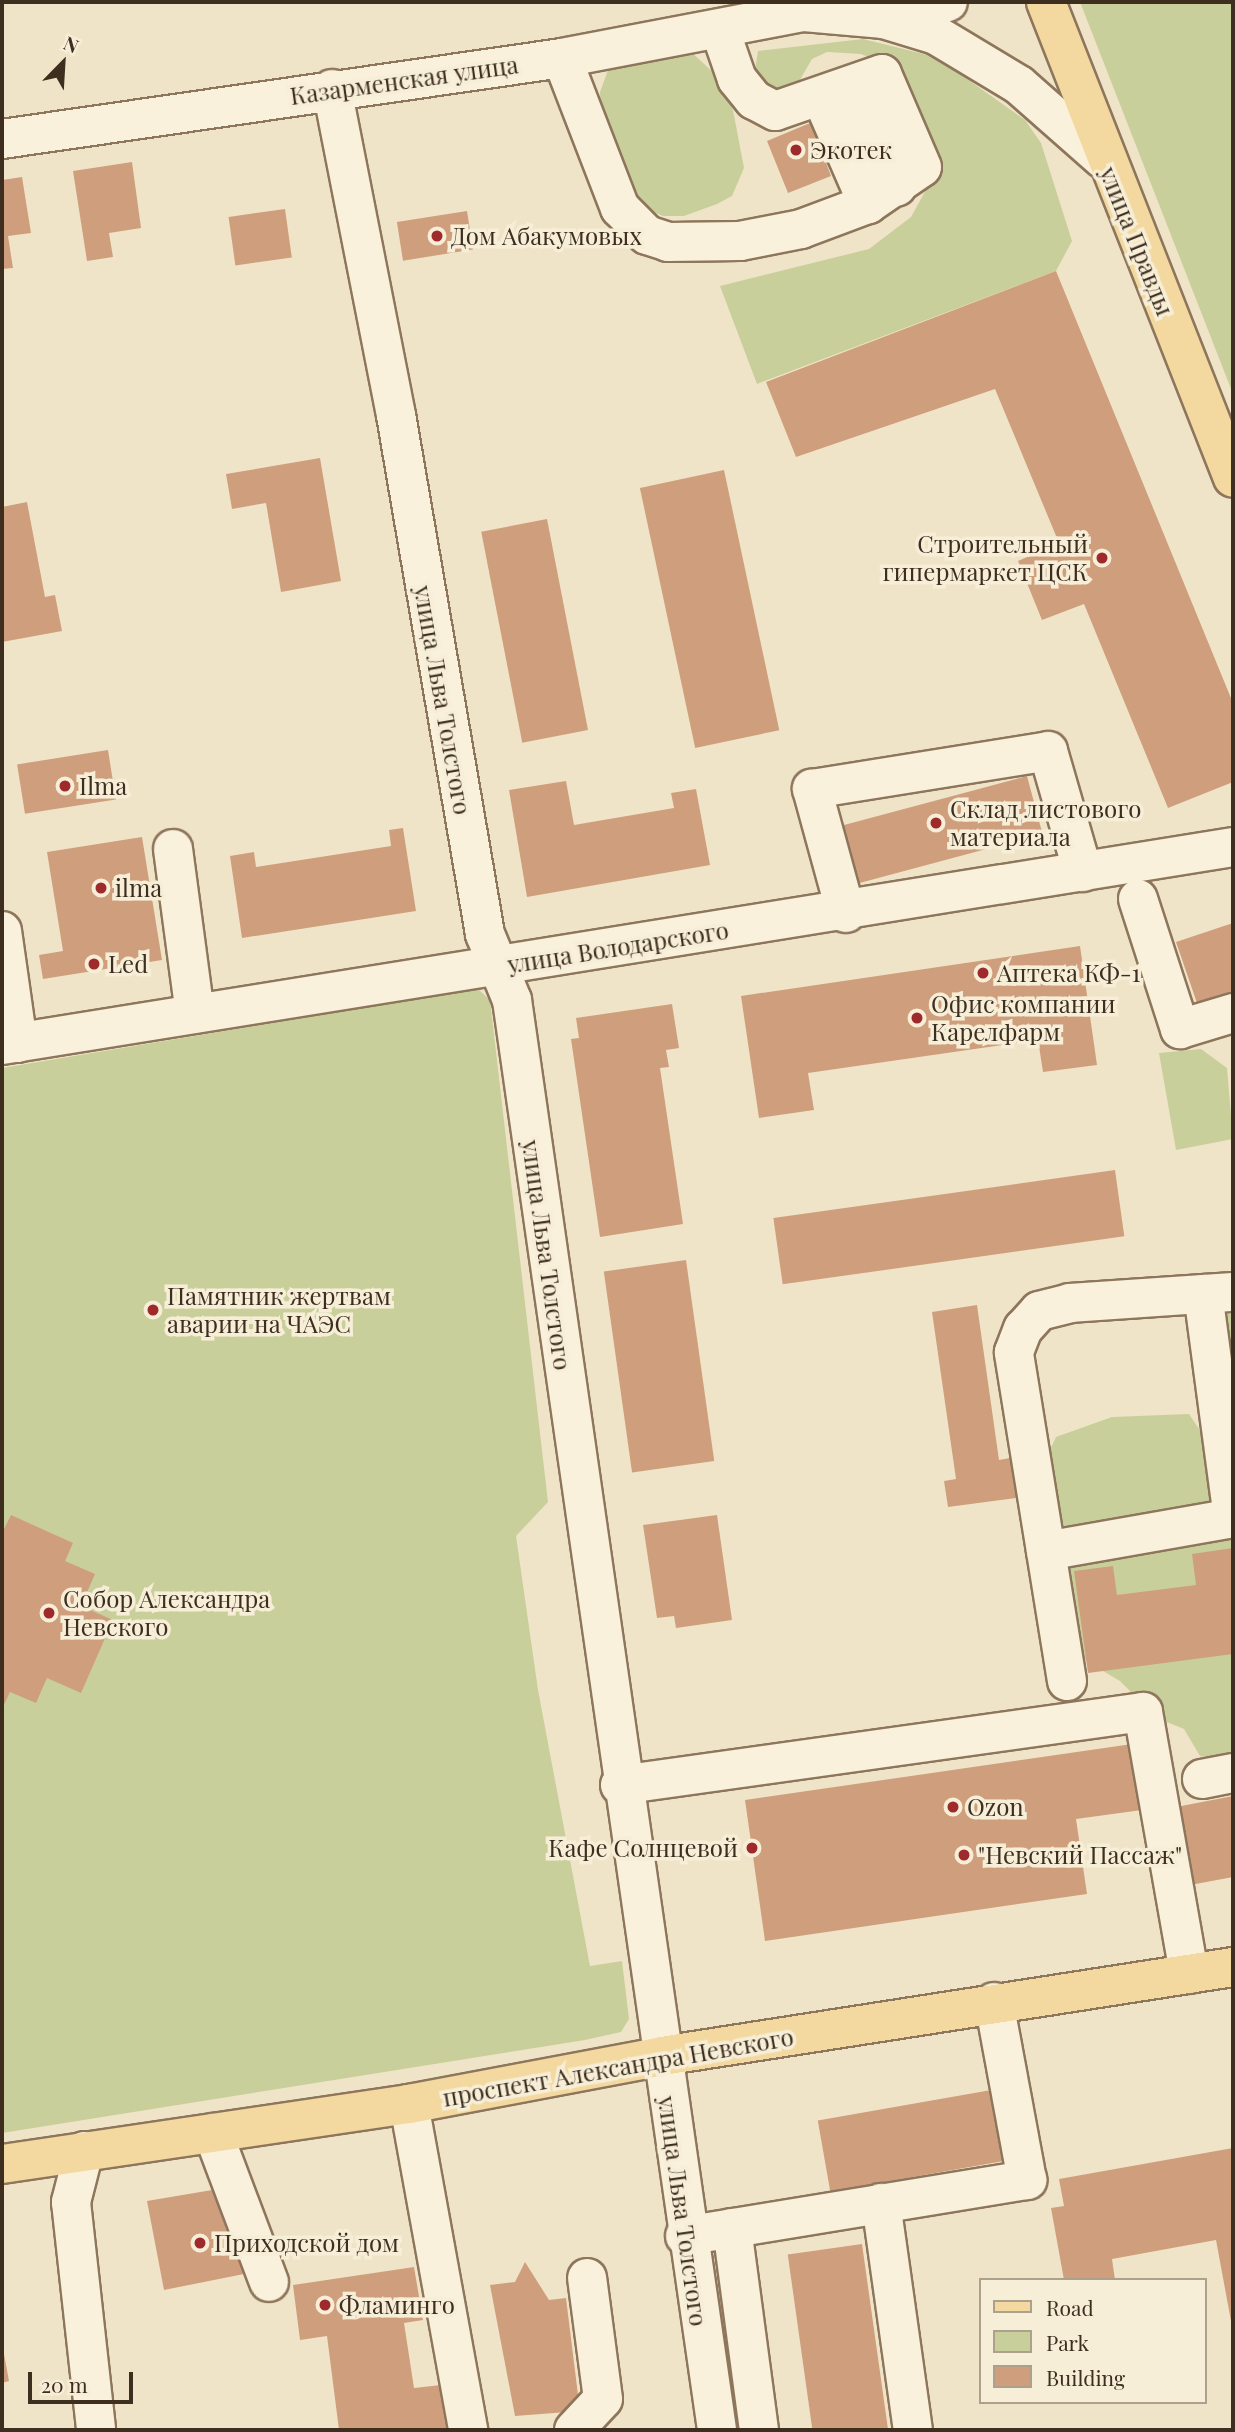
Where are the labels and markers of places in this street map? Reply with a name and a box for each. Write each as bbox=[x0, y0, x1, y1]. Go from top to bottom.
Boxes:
place label: Экотек bbox=[810, 136, 892, 164]
marker: Экотек bbox=[788, 142, 804, 158]
place label: Дом Абакумовых bbox=[451, 222, 642, 250]
marker: Дом Абакумовых bbox=[429, 228, 445, 244]
place label: Строительный гипермаркет ЦСК bbox=[882, 530, 1088, 586]
marker: Строительный гипермаркет ЦСК bbox=[1094, 550, 1110, 566]
place label: Ilma bbox=[79, 772, 127, 800]
marker: Ilma bbox=[57, 778, 73, 794]
place label: Склад листового материала bbox=[950, 795, 1141, 851]
marker: Склад листового материала bbox=[928, 815, 944, 831]
place label: ilma bbox=[115, 874, 162, 902]
marker: ilma bbox=[93, 880, 109, 896]
place label: Led bbox=[108, 950, 148, 978]
marker: Led bbox=[86, 956, 102, 972]
place label: Аптека КФ-1 bbox=[997, 959, 1140, 987]
marker: Аптека КФ-1 bbox=[975, 965, 991, 981]
place label: Офис компании Карелфарм bbox=[931, 990, 1115, 1046]
marker: Офис компании Карелфарм bbox=[909, 1010, 925, 1026]
place label: Памятник жертвам аварии на ЧАЭС bbox=[167, 1282, 391, 1338]
marker: Памятник жертвам аварии на ЧАЭС bbox=[145, 1302, 161, 1318]
place label: Собор Александра Невского bbox=[63, 1585, 270, 1641]
marker: Собор Александра Невского bbox=[41, 1605, 57, 1621]
place label: Ozon bbox=[967, 1793, 1024, 1821]
marker: Ozon bbox=[945, 1799, 961, 1815]
place label: Кафе Солнцевой bbox=[548, 1834, 738, 1862]
marker: Кафе Солнцевой bbox=[744, 1840, 760, 1856]
place label: "Невский Пассаж" bbox=[978, 1841, 1182, 1869]
marker: "Невский Пассаж" bbox=[956, 1847, 972, 1863]
place label: Приходской дом bbox=[214, 2229, 399, 2257]
marker: Приходской дом bbox=[192, 2235, 208, 2251]
place label: Фламинго bbox=[339, 2291, 455, 2319]
marker: Фламинго bbox=[317, 2297, 333, 2313]

